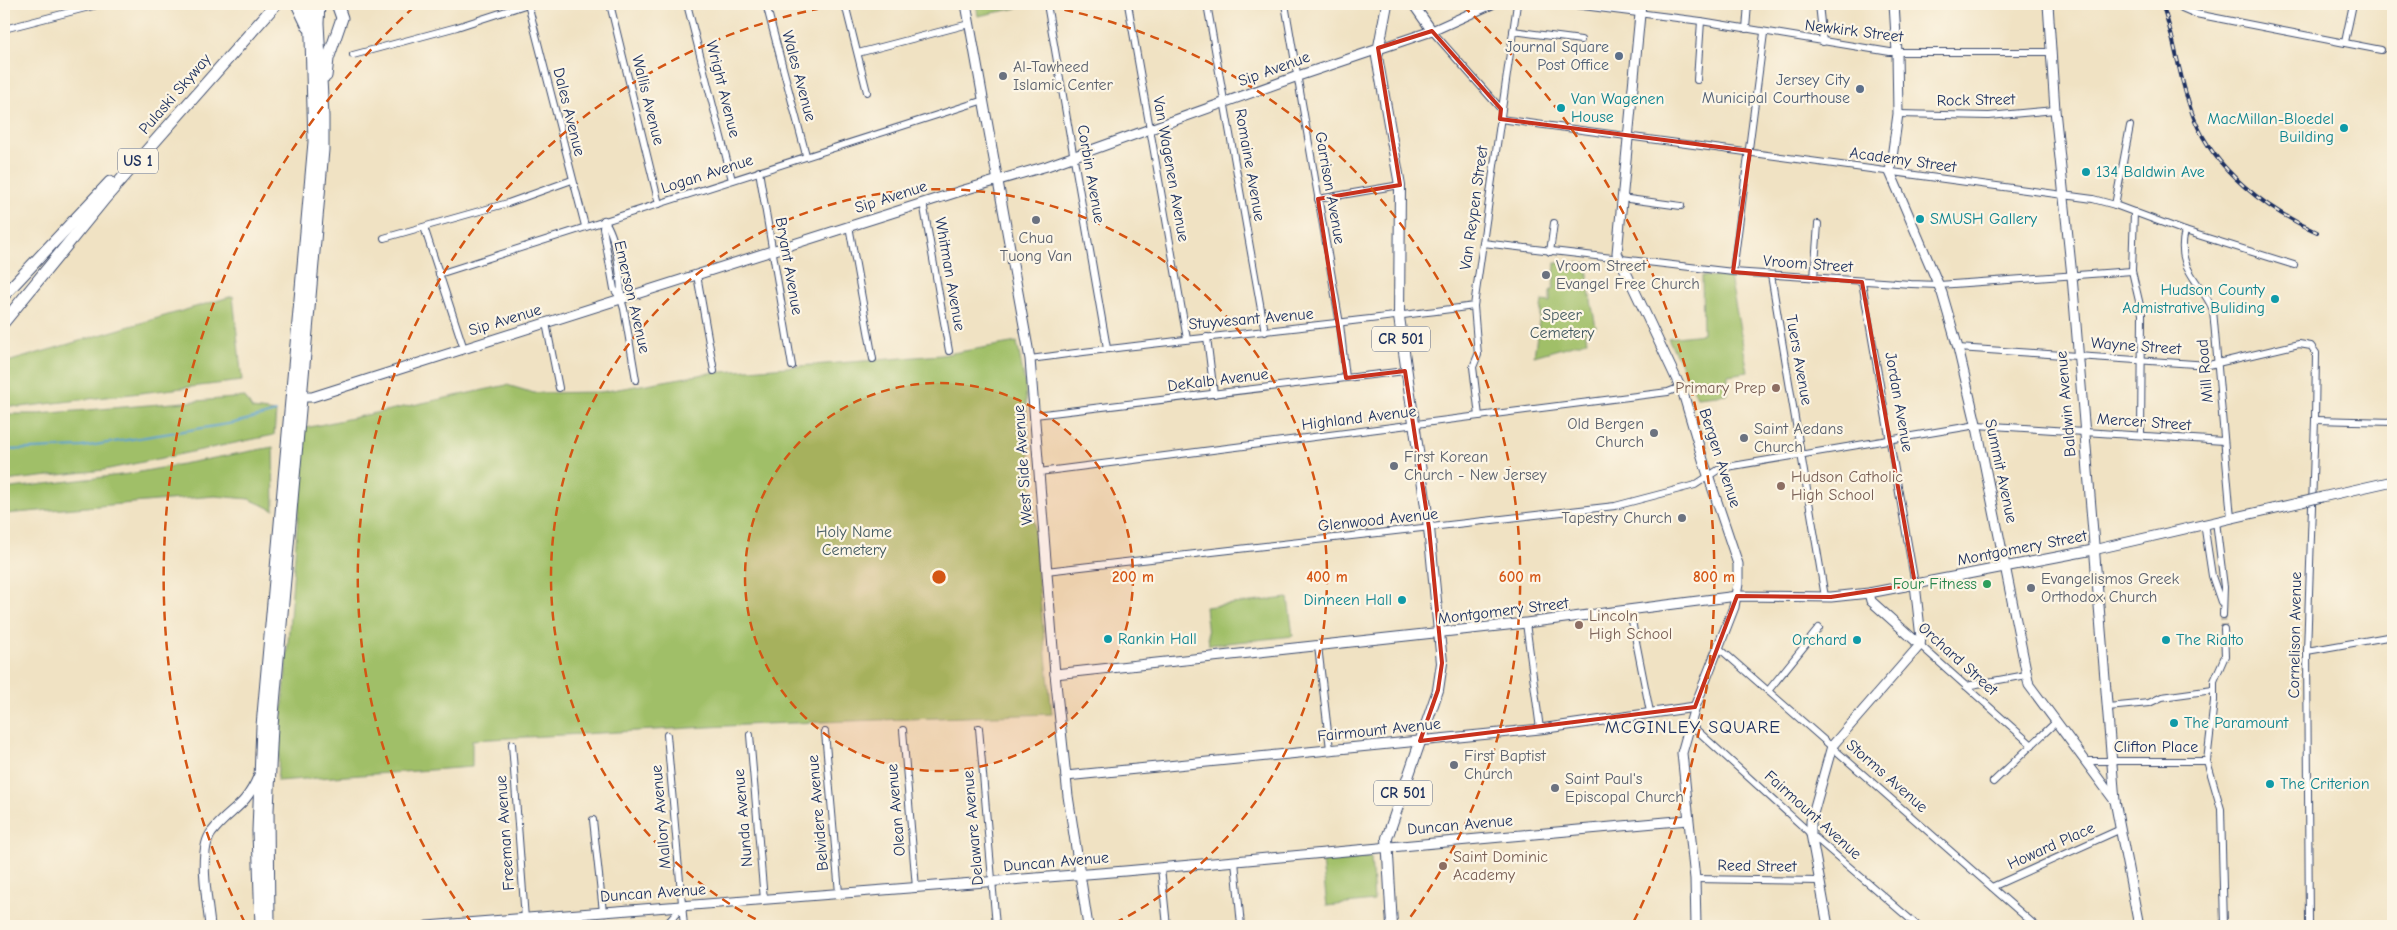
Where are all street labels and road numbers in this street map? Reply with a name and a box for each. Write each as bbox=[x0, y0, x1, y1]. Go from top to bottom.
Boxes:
street label: Newkirk Street bbox=[1804, 16, 1905, 46]
street label: Wales Avenue bbox=[778, 29, 820, 123]
street label: Wright Avenue bbox=[702, 39, 744, 139]
street label: Sip Avenue bbox=[1236, 48, 1312, 90]
street label: Pulaski Skyway bbox=[135, 49, 215, 138]
street label: Wallis Avenue bbox=[628, 53, 668, 147]
street label: Dales Avenue bbox=[549, 66, 589, 158]
street label: Rock Street bbox=[1937, 90, 2016, 110]
street label: Van Wagenen Avenue bbox=[1149, 95, 1193, 243]
street label: Romaine Avenue bbox=[1231, 107, 1269, 223]
street label: Corbin Avenue bbox=[1073, 123, 1109, 225]
street label: Garrison Avenue bbox=[1311, 130, 1349, 246]
street label: Van Reypen Street bbox=[1456, 144, 1492, 271]
street label: Academy Street bbox=[1848, 144, 1958, 176]
road number: US 1 bbox=[118, 148, 158, 174]
street label: Logan Avenue bbox=[659, 151, 755, 197]
street label: Sip Avenue bbox=[853, 177, 929, 217]
street label: Bryant Avenue bbox=[772, 216, 806, 316]
street label: Whitman Avenue bbox=[931, 216, 969, 332]
street label: Emerson Avenue bbox=[610, 239, 654, 355]
street label: Vroom Street bbox=[1762, 252, 1854, 276]
street label: Sip Avenue bbox=[466, 300, 544, 340]
street label: Stuyvesant Avenue bbox=[1188, 305, 1314, 333]
street label: Tuers Avenue bbox=[1782, 313, 1816, 407]
road number: CR 501 bbox=[1372, 326, 1430, 352]
street label: Wayne Street bbox=[2090, 334, 2182, 358]
street label: Mill Road bbox=[2193, 338, 2217, 404]
street label: Baldwin Avenue bbox=[2052, 350, 2080, 458]
street label: Jordan Avenue bbox=[1881, 351, 1917, 453]
street label: DeKalb Avenue bbox=[1167, 365, 1269, 395]
street label: Highland Avenue bbox=[1301, 402, 1417, 434]
street label: West Side Avenue bbox=[1010, 404, 1036, 526]
street label: Bergen Avenue bbox=[1695, 406, 1745, 510]
street label: Mercer Street bbox=[2096, 410, 2192, 434]
street label: Summit Avenue bbox=[1981, 417, 2021, 525]
street label: Glenwood Avenue bbox=[1317, 505, 1439, 535]
street label: Montgomery Street bbox=[1956, 526, 2089, 569]
street label: Cornelison Avenue bbox=[2285, 572, 2305, 698]
street label: Montgomery Street bbox=[1436, 594, 1570, 628]
street label: Orchard Street bbox=[1915, 619, 2002, 700]
street label: Fairmount Avenue bbox=[1316, 715, 1442, 745]
street label: Storms Avenue bbox=[1843, 736, 1931, 816]
street label: Clifton Place bbox=[2114, 738, 2198, 756]
street label: Belvidere Avenue bbox=[804, 754, 832, 872]
street label: Olean Avenue bbox=[883, 763, 909, 857]
street label: Mallory Avenue bbox=[647, 764, 675, 870]
street label: Fairmount Avenue bbox=[1761, 767, 1865, 863]
street label: Nunda Avenue bbox=[730, 768, 756, 868]
street label: Delaware Avenue bbox=[959, 770, 987, 886]
street label: Freeman Avenue bbox=[492, 775, 518, 891]
road number: CR 501 bbox=[1374, 780, 1432, 806]
street label: Duncan Avenue bbox=[1406, 811, 1514, 839]
street label: Howard Place bbox=[2005, 819, 2097, 873]
street label: Duncan Avenue bbox=[1002, 848, 1110, 876]
street label: Reed Street bbox=[1717, 856, 1797, 876]
street label: Duncan Avenue bbox=[600, 880, 706, 906]

